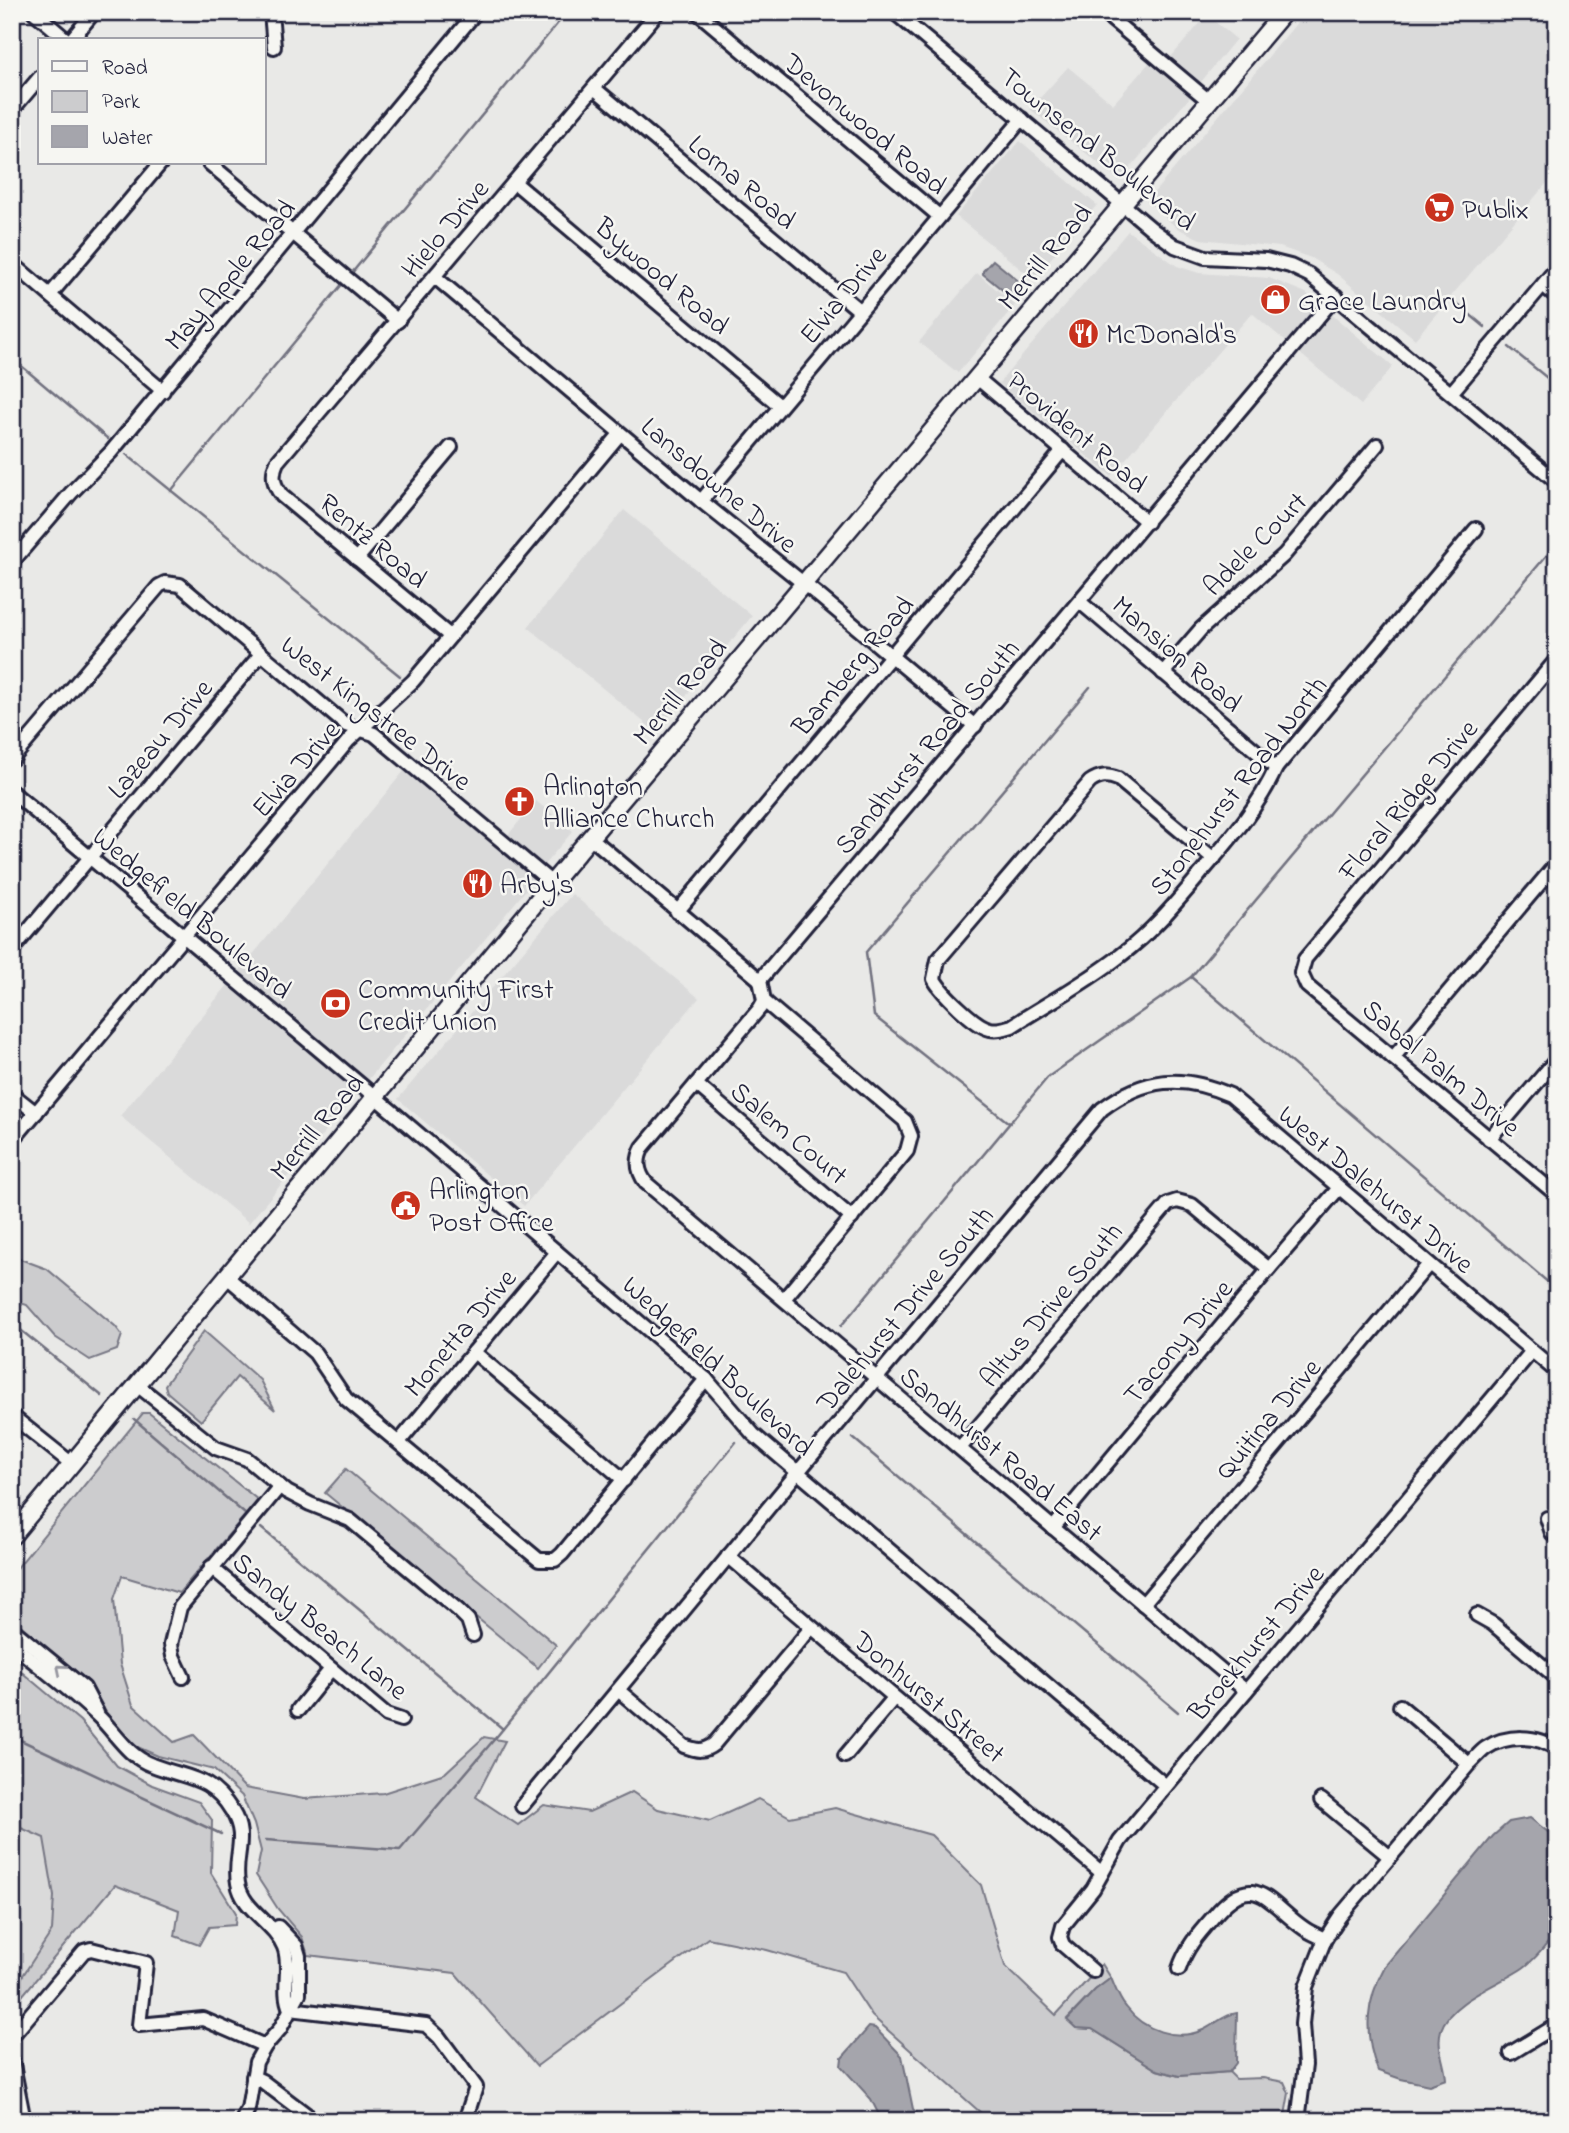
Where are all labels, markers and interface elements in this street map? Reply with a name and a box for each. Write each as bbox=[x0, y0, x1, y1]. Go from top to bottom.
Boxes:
legend bbox=[38, 38, 266, 164]
street label: Devonwood Road bbox=[772, 44, 955, 207]
text: Road bbox=[102, 54, 148, 84]
street label: Townsend Boulevard bbox=[990, 59, 1204, 243]
text: Park bbox=[102, 88, 141, 118]
text: Water bbox=[102, 124, 153, 154]
street label: Lorna Road bbox=[678, 126, 804, 241]
street label: Hielo Drive bbox=[393, 171, 501, 289]
street label: May Apple Road bbox=[156, 191, 308, 361]
supermarket icon: Publix bbox=[1422, 191, 1456, 225]
place label: Publix bbox=[1462, 191, 1529, 232]
street label: Merrill Road bbox=[989, 195, 1104, 321]
street label: Bywood Road bbox=[584, 208, 737, 347]
street label: Elvia Drive bbox=[791, 237, 899, 355]
shop icon: Grace Laundry bbox=[1258, 283, 1292, 317]
place label: Grace Laundry bbox=[1298, 283, 1467, 324]
restaurant icon: McDonald's bbox=[1066, 316, 1100, 350]
place label: McDonald's bbox=[1106, 316, 1237, 357]
street label: Provident Road bbox=[996, 362, 1155, 505]
street label: Lansdowne Drive bbox=[630, 409, 806, 565]
street label: Adele Court bbox=[1195, 484, 1318, 607]
street label: Rentz Road bbox=[308, 485, 435, 601]
street label: Mansion Road bbox=[1101, 587, 1250, 724]
street label: Bamberg Road bbox=[783, 588, 926, 747]
street label: West Kingstree Drive bbox=[270, 627, 480, 803]
street label: Merrill Road bbox=[624, 630, 739, 756]
street label: Sandhurst Road South bbox=[826, 632, 1031, 865]
street label: Stonehurst Road North bbox=[1141, 668, 1339, 906]
street label: Lazeau Drive bbox=[99, 671, 225, 809]
street label: Floral Ridge Drive bbox=[1329, 711, 1490, 892]
street label: Elvia Drive bbox=[243, 712, 352, 828]
place label: Arlington Alliance Church bbox=[543, 768, 715, 841]
church icon: Arlington Alliance Church bbox=[503, 784, 537, 818]
street label: Wedgefield Boulevard bbox=[82, 819, 300, 1011]
restaurant icon: Arby's bbox=[460, 866, 494, 900]
place label: Arby's bbox=[500, 866, 573, 907]
place label: Community First Credit Union bbox=[358, 971, 554, 1044]
bank icon: Community First Credit Union bbox=[318, 987, 352, 1021]
street label: Sabal Palm Drive bbox=[1351, 991, 1528, 1149]
street label: Merrill Road bbox=[261, 1065, 376, 1191]
street label: Salem Court bbox=[720, 1073, 856, 1196]
street label: West Dalehurst Drive bbox=[1268, 1096, 1482, 1285]
place label: Arlington Post Office bbox=[429, 1172, 554, 1245]
public building icon: Arlington Post Office bbox=[389, 1188, 423, 1222]
street label: Dalehurst Drive South bbox=[807, 1198, 1005, 1423]
street label: Altus Drive South bbox=[971, 1214, 1134, 1398]
street label: Monetta Drive bbox=[395, 1260, 528, 1408]
street label: Wedgefield Boulevard bbox=[611, 1267, 822, 1468]
street label: Tacony Drive bbox=[1115, 1271, 1245, 1415]
street label: Quitina Drive bbox=[1206, 1350, 1333, 1490]
street label: Sandhurst Road East bbox=[889, 1358, 1111, 1553]
street label: Sandy Beach Lane bbox=[222, 1544, 416, 1712]
street label: Brockhurst Drive bbox=[1179, 1556, 1336, 1732]
street label: Donhurst Street bbox=[842, 1622, 1013, 1775]
one-way arrow bbox=[56, 1665, 69, 1677]

